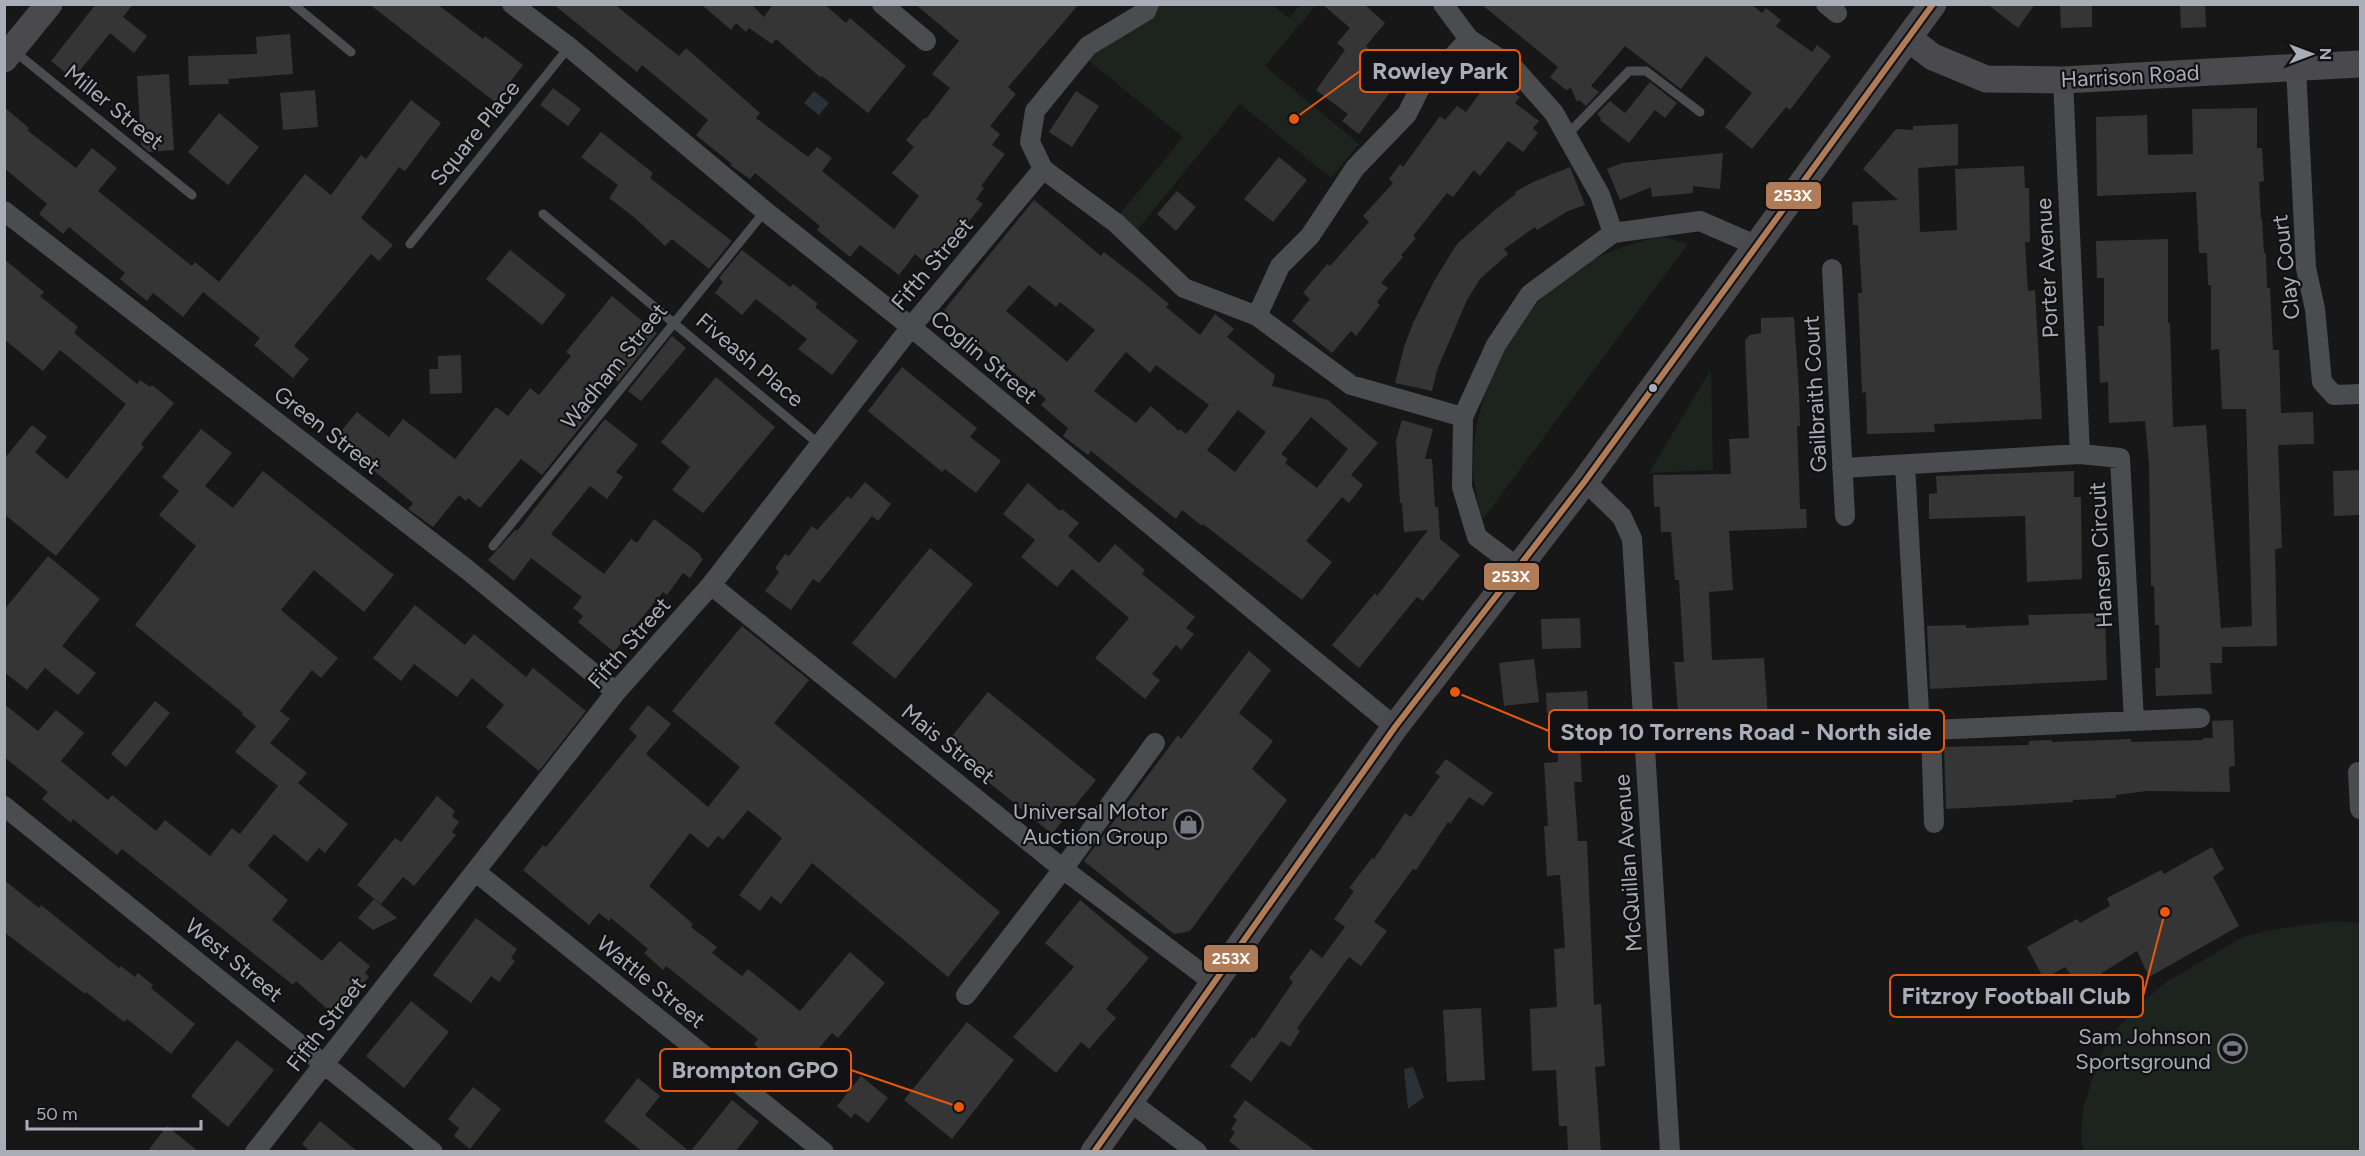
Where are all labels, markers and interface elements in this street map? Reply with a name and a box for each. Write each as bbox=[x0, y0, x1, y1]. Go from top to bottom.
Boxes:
north arrow bbox=[2281, 24, 2341, 84]
text: N bbox=[2316, 48, 2335, 60]
callout: Rowley Park bbox=[1360, 50, 1520, 92]
text: Rowley Park bbox=[1372, 56, 1508, 85]
street label: Miller Street bbox=[59, 59, 169, 155]
street label: Harrison Road bbox=[2060, 59, 2200, 93]
street label: Square Place bbox=[424, 75, 526, 191]
line badge: 253X bbox=[1765, 181, 1822, 210]
text: 253X bbox=[1774, 186, 1812, 205]
street label: Porter Avenue bbox=[2030, 197, 2064, 339]
street label: Fifth Street bbox=[885, 212, 979, 316]
street label: Clay Court bbox=[2266, 213, 2306, 321]
street label: Wadham Street bbox=[555, 298, 673, 434]
street label: Coglin Street bbox=[925, 305, 1043, 409]
street label: Fiveash Place bbox=[691, 307, 809, 413]
street label: Gailbraith Court bbox=[1797, 315, 1833, 473]
street label: Green Street bbox=[268, 380, 386, 480]
unlabelled marker bbox=[1647, 382, 1659, 394]
street label: Hansen Circuit bbox=[2084, 481, 2118, 629]
line badge: 253X bbox=[1483, 562, 1540, 591]
text: 253X bbox=[1492, 567, 1530, 586]
street label: Fifth Street bbox=[582, 592, 676, 694]
street label: Mais Street bbox=[896, 698, 1000, 790]
callout: Stop 10 Torrens Road - North side bbox=[1549, 710, 1944, 752]
text: Stop 10 Torrens Road - North side bbox=[1560, 717, 1932, 746]
street label: McQuillan Avenue bbox=[1608, 773, 1648, 953]
place label: Universal Motor Auction Group bbox=[1013, 798, 1169, 850]
shop icon: Universal Motor Auction Group bbox=[1173, 808, 1205, 840]
street label: West Street bbox=[180, 912, 288, 1008]
street label: Wattle Street bbox=[591, 930, 711, 1034]
line badge: 253X bbox=[1203, 944, 1259, 973]
text: 253X bbox=[1212, 949, 1250, 968]
street label: Fifth Street bbox=[281, 971, 371, 1077]
callout: Fitzroy Football Club bbox=[1890, 975, 2143, 1017]
text: Fitzroy Football Club bbox=[1901, 981, 2131, 1010]
place label: Sam Johnson Sportsground bbox=[2075, 1023, 2211, 1075]
sports icon: Sam Johnson Sportsground bbox=[2216, 1033, 2248, 1065]
callout: Brompton GPO bbox=[660, 1049, 851, 1091]
text: Brompton GPO bbox=[672, 1055, 839, 1084]
scale bar bbox=[27, 1093, 201, 1131]
text: 50 m bbox=[36, 1103, 78, 1125]

